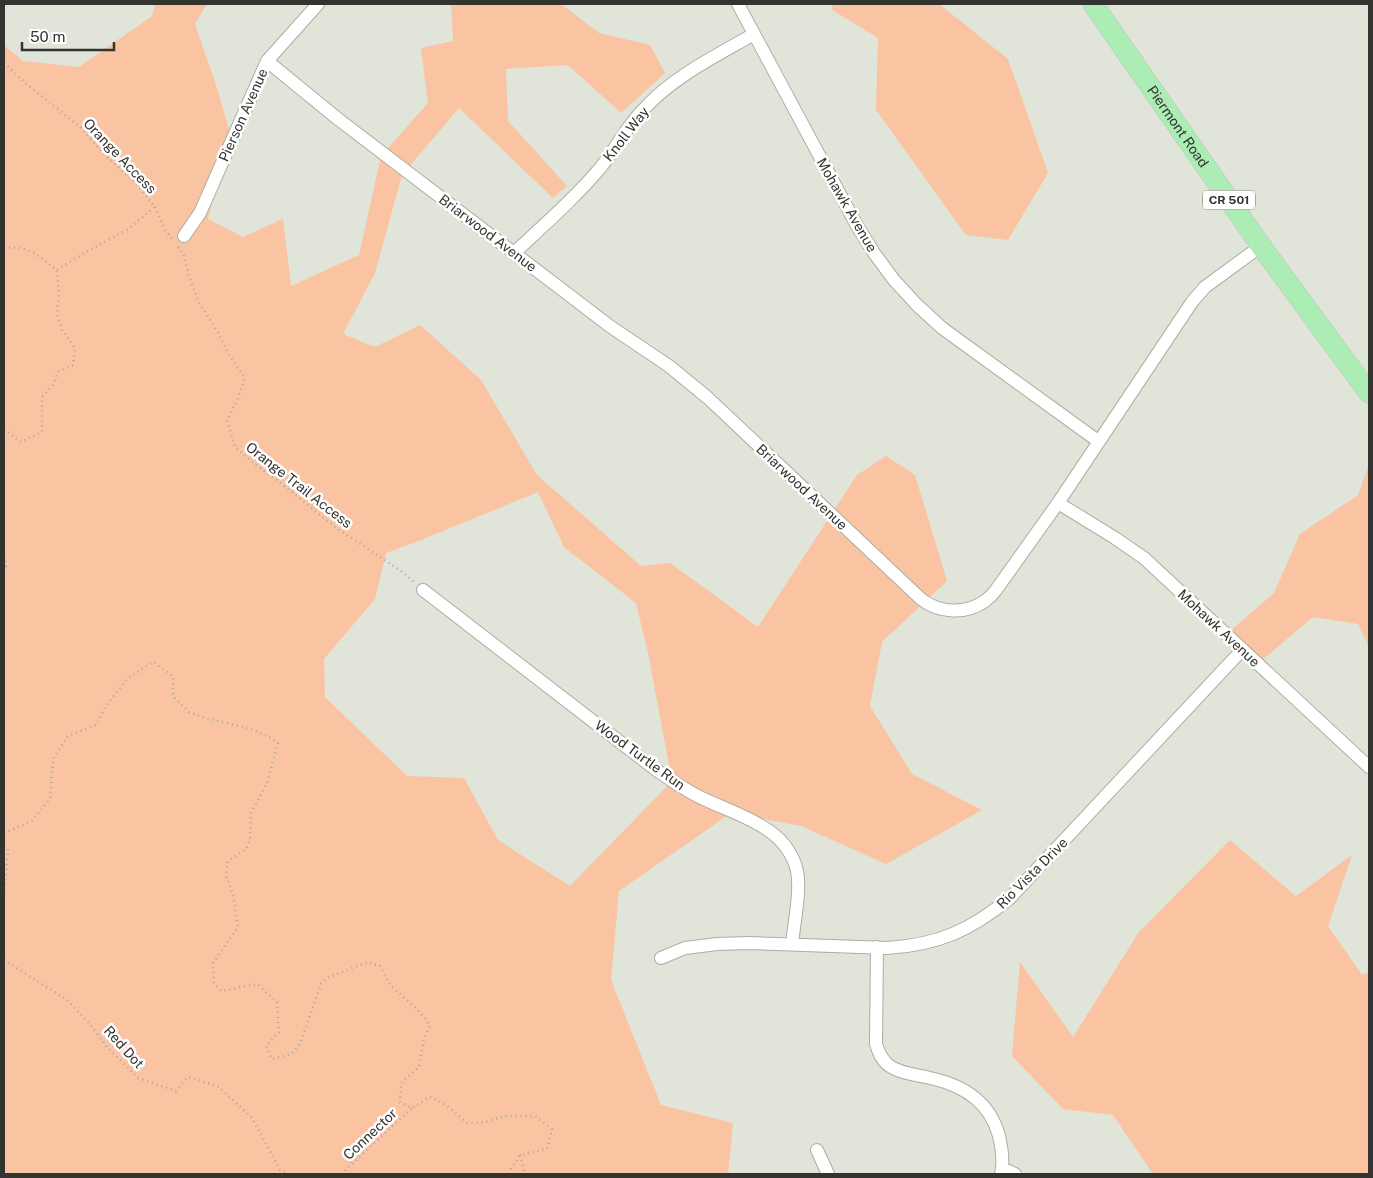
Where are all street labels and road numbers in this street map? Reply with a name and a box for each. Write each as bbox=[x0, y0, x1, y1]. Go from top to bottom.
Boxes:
street label: Pierson Avenue bbox=[215, 66, 271, 164]
street label: Piermont Road bbox=[1144, 83, 1212, 170]
street label: Knoll Way bbox=[600, 103, 653, 164]
street label: Orange Access bbox=[80, 115, 160, 197]
street label: Mohawk Avenue bbox=[814, 155, 880, 255]
road number: CR 501 bbox=[1203, 190, 1255, 210]
street label: Briarwood Avenue bbox=[436, 191, 540, 275]
street label: Orange Trail Access bbox=[243, 439, 355, 531]
street label: Briarwood Avenue bbox=[753, 441, 851, 533]
street label: Mohawk Avenue bbox=[1175, 586, 1263, 670]
street label: Wood Turtle Run bbox=[592, 717, 688, 793]
street label: Rio Vista Drive bbox=[993, 834, 1071, 912]
street label: Red Dot bbox=[101, 1022, 147, 1072]
street label: Connector bbox=[340, 1105, 400, 1163]

